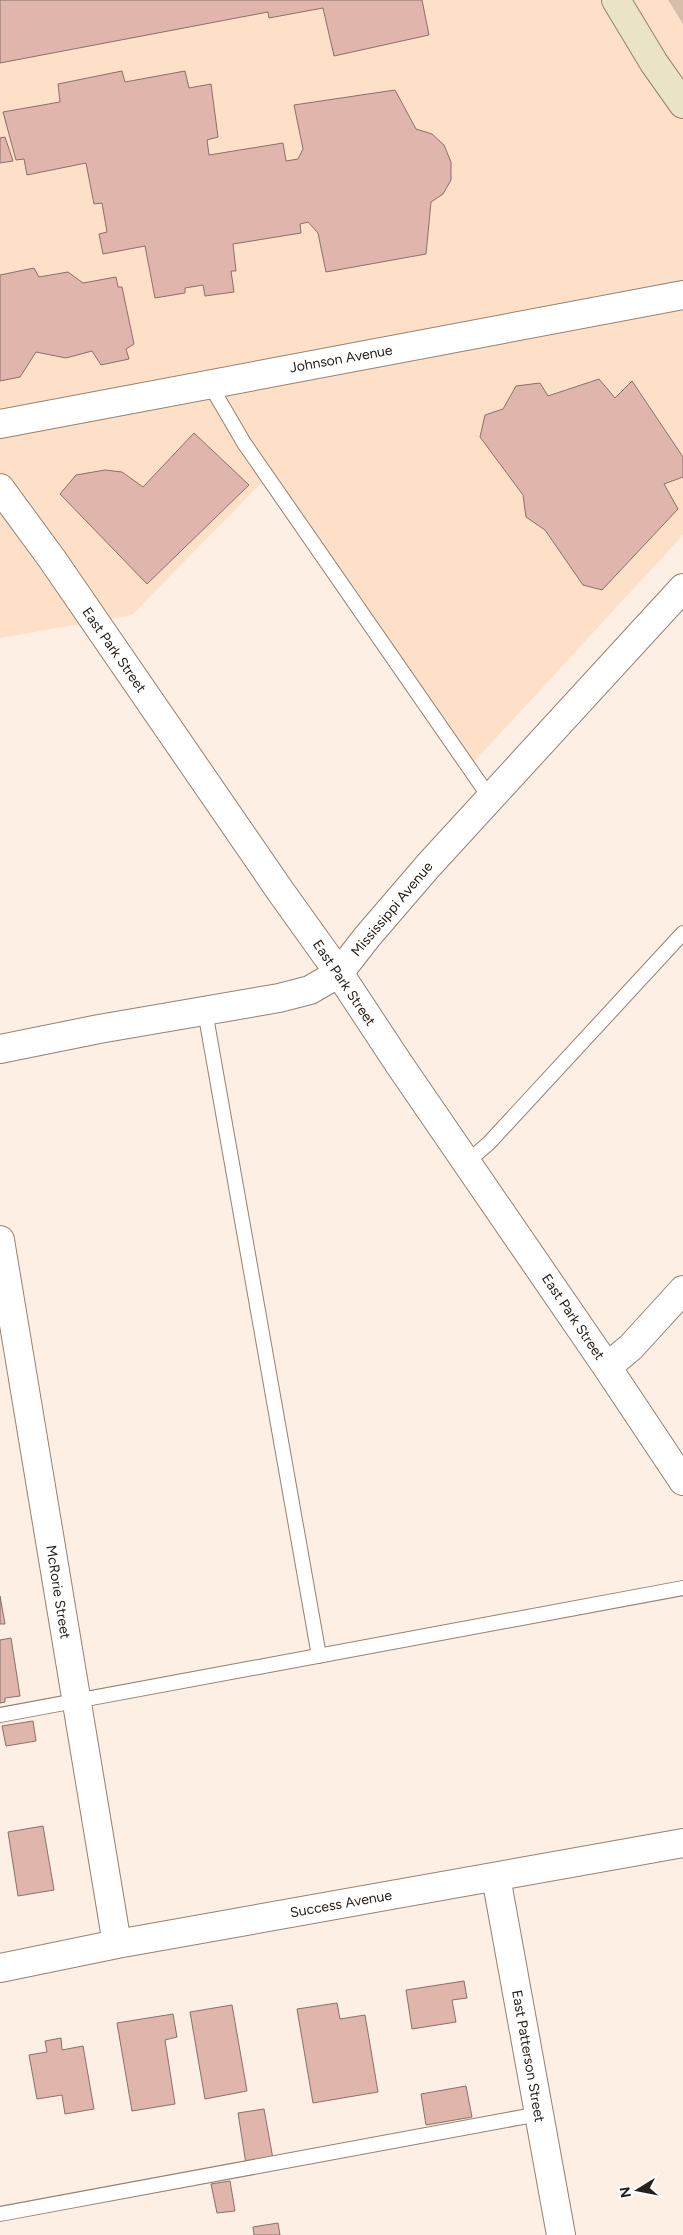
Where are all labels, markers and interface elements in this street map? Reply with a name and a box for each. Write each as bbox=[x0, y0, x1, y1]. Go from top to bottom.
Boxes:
street label: Johnson Avenue bbox=[288, 342, 394, 376]
street label: East Park Street bbox=[78, 604, 150, 696]
street label: Mississippi Avenue bbox=[347, 858, 437, 960]
street label: East Park Street bbox=[309, 937, 379, 1029]
street label: East Park Street bbox=[538, 1271, 608, 1363]
street label: McRorie Street bbox=[42, 1544, 74, 1640]
street label: Success Avenue bbox=[289, 1887, 394, 1921]
street label: East Patterson Street bbox=[508, 1989, 548, 2123]
north arrow bbox=[613, 2165, 663, 2215]
text: N bbox=[616, 2185, 635, 2199]

